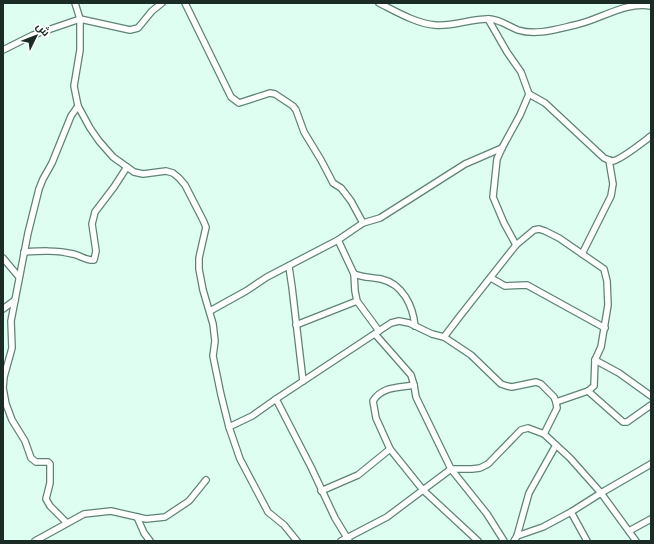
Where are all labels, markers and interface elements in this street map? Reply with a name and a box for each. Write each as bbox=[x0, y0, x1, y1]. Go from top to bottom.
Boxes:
north arrow bbox=[16, 16, 56, 56]
text: ش bbox=[33, 20, 53, 39]

